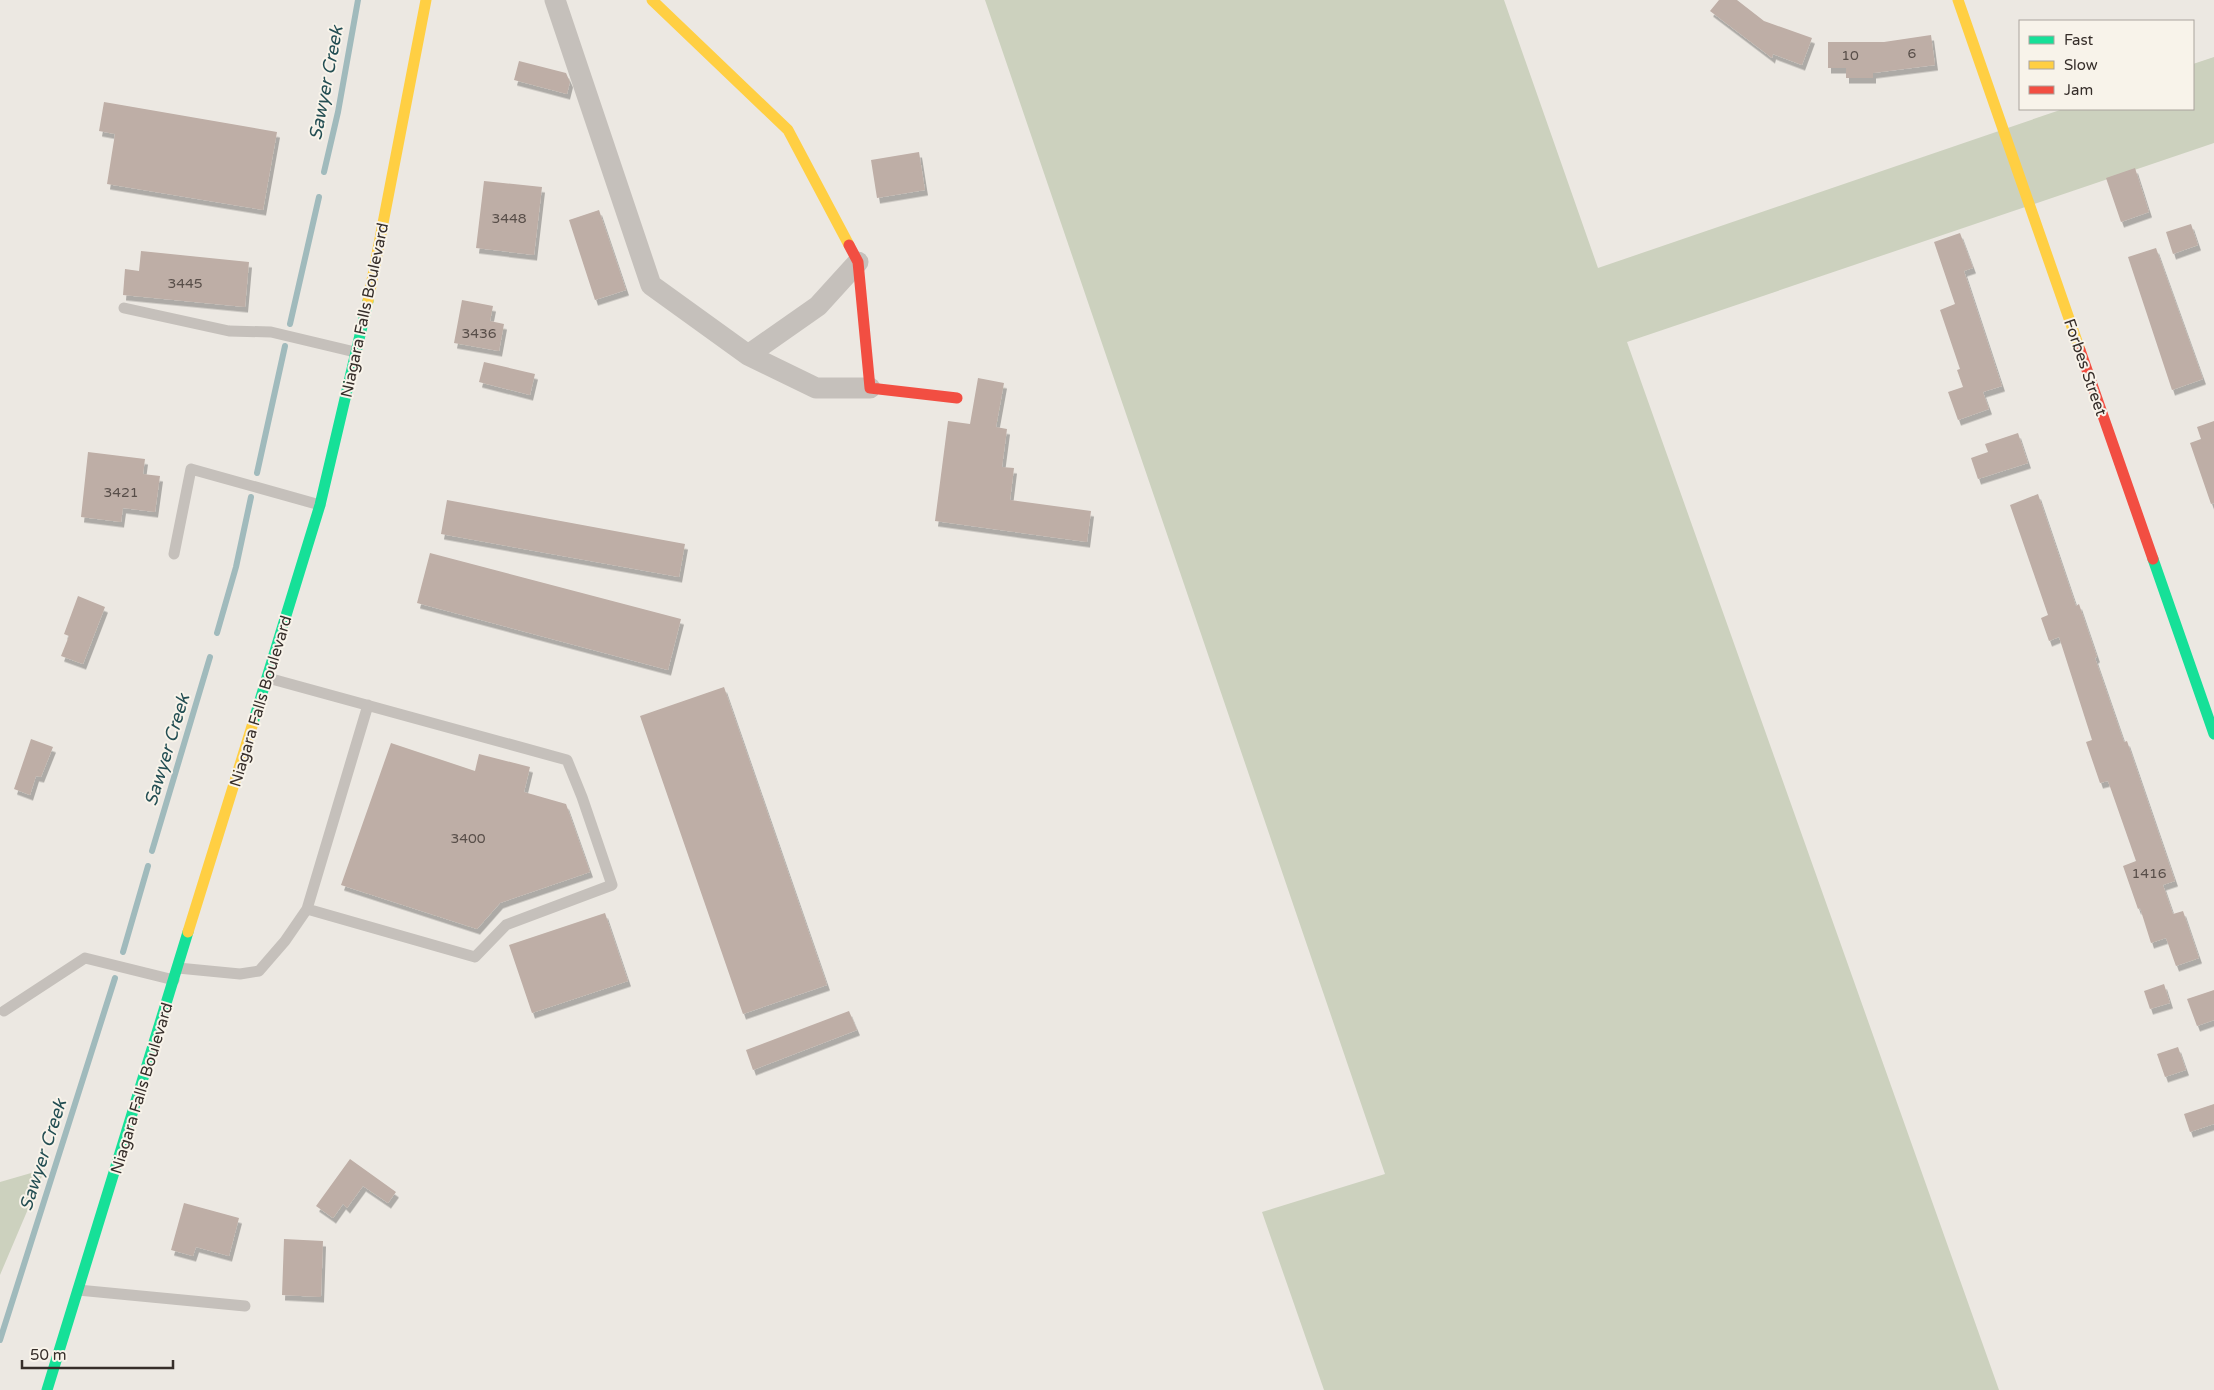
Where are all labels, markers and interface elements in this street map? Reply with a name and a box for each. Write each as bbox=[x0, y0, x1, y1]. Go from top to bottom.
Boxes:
legend bbox=[2019, 20, 2194, 110]
water label: Sawyer Creek bbox=[304, 23, 348, 142]
text: Fast bbox=[2064, 31, 2094, 49]
house number: 6 bbox=[1908, 45, 1917, 62]
house number: 10 bbox=[1841, 47, 1859, 64]
text: Slow bbox=[2064, 56, 2098, 74]
text: Jam bbox=[2064, 81, 2093, 99]
house number: 3448 bbox=[491, 210, 527, 227]
street label: Niagara Falls Boulevard bbox=[337, 221, 393, 399]
house number: 3445 bbox=[167, 275, 203, 292]
street label: Forbes Street bbox=[2059, 316, 2111, 419]
house number: 3436 bbox=[461, 325, 497, 342]
house number: 3421 bbox=[103, 484, 139, 501]
street label: Niagara Falls Boulevard bbox=[225, 613, 297, 789]
water label: Sawyer Creek bbox=[140, 690, 195, 809]
house number: 3400 bbox=[450, 830, 486, 847]
house number: 1416 bbox=[2131, 865, 2167, 882]
street label: Niagara Falls Boulevard bbox=[106, 1000, 178, 1176]
water label: Sawyer Creek bbox=[15, 1095, 72, 1213]
scale bar bbox=[22, 1338, 174, 1370]
text: 50 m bbox=[30, 1346, 67, 1364]

